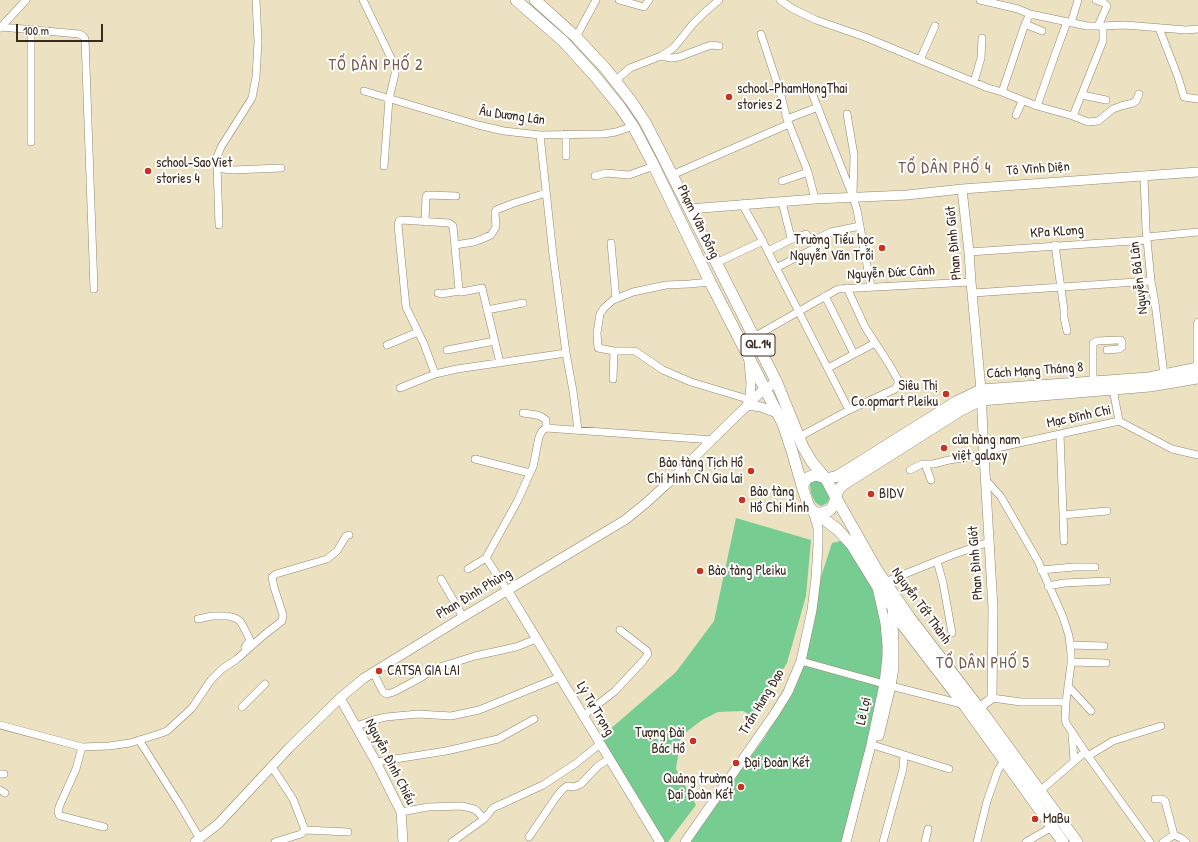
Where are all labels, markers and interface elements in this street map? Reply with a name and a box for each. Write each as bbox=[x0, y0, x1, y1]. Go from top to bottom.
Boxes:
scale bar bbox=[18, 16, 105, 42]
text: 100 m bbox=[23, 22, 49, 39]
district label: TỔ DÂN PHỐ 2 bbox=[329, 56, 423, 76]
place label: school-PhamHongThai stories 2 bbox=[737, 81, 848, 114]
marker: school-PhamHongThai stories 2 bbox=[724, 92, 734, 102]
street label: Âu Dương Lân bbox=[478, 103, 546, 129]
place label: school-SaoViet stories 4 bbox=[156, 155, 232, 188]
street label: Tô Vĩnh Diện bbox=[1006, 158, 1070, 180]
district label: TỔ DÂN PHỐ 4 bbox=[898, 159, 992, 179]
marker: school-SaoViet stories 4 bbox=[143, 166, 153, 176]
street label: Phạm Văn Đồng bbox=[673, 183, 723, 261]
street label: Phan Đình Giót bbox=[942, 205, 966, 281]
street label: KPa KLơng bbox=[1030, 222, 1084, 242]
place label: Trường Tiểu học Nguyễn Văn Trỗi bbox=[790, 232, 874, 264]
street label: Nguyễn Bá Lân bbox=[1126, 241, 1152, 315]
marker: Trường Tiểu học Nguyễn Văn Trỗi bbox=[877, 243, 887, 253]
street label: Nguyễn Đức Cảnh bbox=[847, 262, 935, 284]
road number: QL.14 bbox=[741, 334, 775, 356]
street label: Cách Mạng Tháng 8 bbox=[986, 359, 1084, 383]
place label: Siêu Thị Co.opmart Pleiku bbox=[851, 378, 938, 410]
marker: Siêu Thị Co.opmart Pleiku bbox=[941, 389, 951, 399]
street label: Mạc Đĩnh Chi bbox=[1045, 402, 1113, 432]
place label: cửa hàng nam việt galaxy bbox=[952, 432, 1020, 464]
marker: cửa hàng nam việt galaxy bbox=[939, 443, 949, 453]
place label: Bảo tàng Tịch Hồ Chí Minh CN Gia lai bbox=[647, 455, 743, 488]
marker: Bảo tàng Tịch Hồ Chí Minh CN Gia lai bbox=[746, 466, 756, 476]
place label: Bảo tàng Hồ Chí Minh bbox=[750, 484, 809, 516]
place label: BIDV bbox=[879, 486, 904, 502]
marker: BIDV bbox=[866, 489, 876, 499]
marker: Bảo tàng Hồ Chí Minh bbox=[737, 495, 747, 505]
street label: Phan Đình Giót bbox=[965, 525, 987, 601]
place label: Bảo tàng Pleiku bbox=[708, 563, 786, 579]
street label: Nguyễn Tất Thành bbox=[888, 564, 954, 648]
street label: Phan Đình Phùng bbox=[433, 565, 515, 623]
marker: Bảo tàng Pleiku bbox=[695, 566, 705, 576]
district label: TỔ DÂN PHỐ 5 bbox=[936, 654, 1030, 674]
place label: CATSA GIA LAI bbox=[387, 663, 460, 679]
marker: CATSA GIA LAI bbox=[374, 666, 384, 676]
street label: Trần Hưng Đạo bbox=[736, 666, 788, 738]
street label: Lý Tự Trọng bbox=[572, 679, 618, 739]
street label: Lê Lợi bbox=[853, 696, 875, 726]
street label: Nguyễn Đình Chiểu bbox=[361, 716, 419, 808]
place label: Tượng Đài Bác Hồ bbox=[635, 725, 685, 758]
marker: Tượng Đài Bác Hồ bbox=[688, 736, 698, 746]
place label: Đại Đoàn Kết bbox=[744, 755, 810, 771]
marker: Đại Đoàn Kết bbox=[731, 758, 741, 768]
place label: Quảng trường Đại Đoàn Kết bbox=[663, 771, 733, 804]
marker: Quảng trường Đại Đoàn Kết bbox=[736, 782, 746, 792]
place label: MaBu bbox=[1043, 811, 1070, 827]
marker: MaBu bbox=[1030, 814, 1040, 824]

